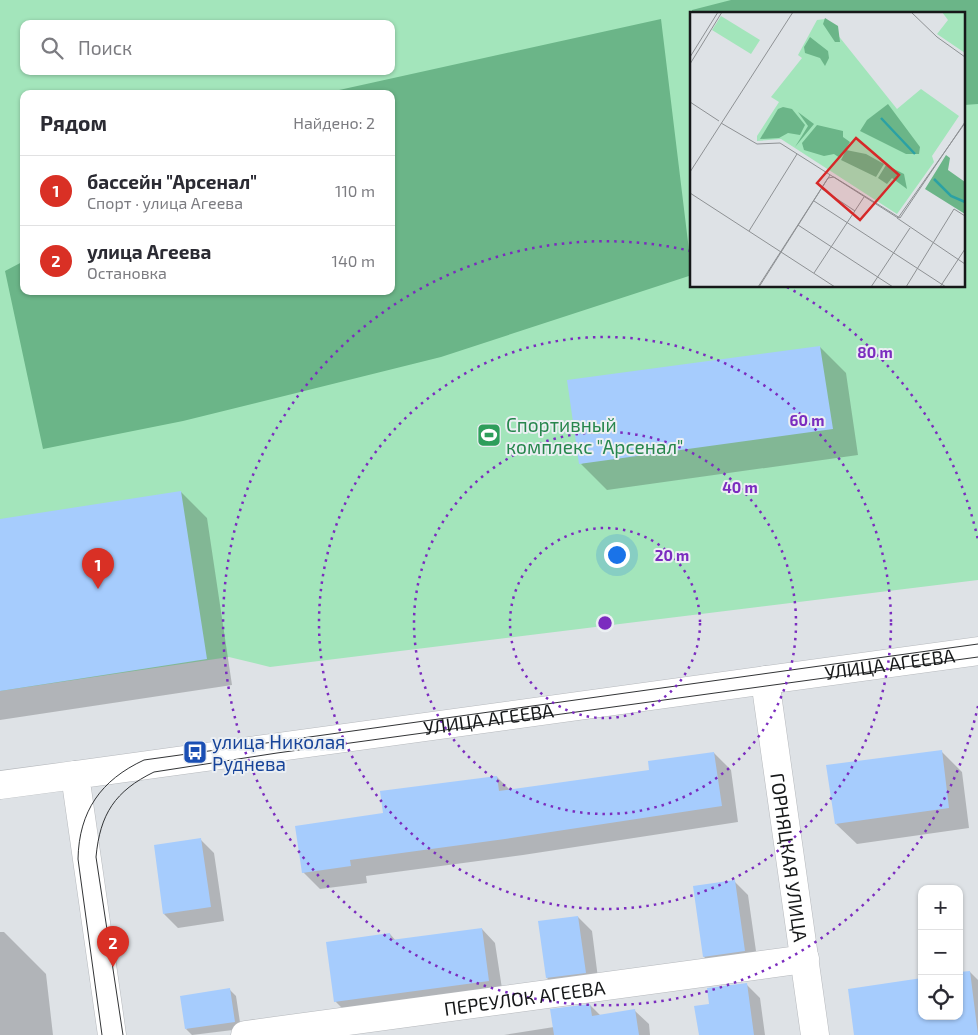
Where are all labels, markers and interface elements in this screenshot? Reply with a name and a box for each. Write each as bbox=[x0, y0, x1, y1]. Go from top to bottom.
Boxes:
inset map bbox=[690, 12, 966, 288]
search box bbox=[20, 20, 395, 75]
icon: search bbox=[38, 34, 66, 62]
text: Поиск bbox=[78, 36, 132, 59]
text: Рядом bbox=[40, 110, 107, 135]
text: Найдено: 2 bbox=[293, 113, 375, 132]
text: бассейн "Арсенал" bbox=[87, 170, 257, 193]
text: 1 bbox=[53, 181, 59, 200]
text: 110 m bbox=[335, 181, 375, 200]
text: Спорт · улица Агеева bbox=[87, 193, 243, 212]
text: улица Агеева bbox=[87, 240, 211, 263]
text: 2 bbox=[51, 251, 61, 270]
text: 140 m bbox=[332, 251, 375, 270]
text: Остановка bbox=[87, 263, 167, 282]
text: 80 m bbox=[857, 343, 893, 361]
text: 60 m bbox=[790, 411, 824, 429]
place label: Спортивный комплекс "Арсенал" bbox=[506, 413, 684, 458]
sports icon: Спортивный комплекс "Арсенал" bbox=[476, 422, 502, 448]
text: 40 m bbox=[722, 478, 758, 496]
your location bbox=[604, 542, 630, 568]
text: 20 m bbox=[655, 546, 689, 564]
pin: 1 bbox=[82, 548, 114, 589]
centre of rings bbox=[596, 614, 614, 632]
street label: УЛИЦА АГЕЕВА bbox=[823, 643, 956, 683]
street label: УЛИЦА АГЕЕВА bbox=[422, 698, 555, 739]
place label: улица Николая Руднева bbox=[212, 730, 345, 776]
bus stop icon: улица Николая Руднева bbox=[182, 739, 208, 765]
street label: ГОРНЯЦКАЯ УЛИЦА bbox=[767, 771, 813, 943]
map controls bbox=[918, 885, 963, 1020]
button: + bbox=[918, 885, 963, 930]
pin: 2 bbox=[97, 926, 129, 967]
button: − bbox=[918, 930, 963, 975]
street label: ПЕРЕУЛОК АГЕЕВА bbox=[442, 975, 607, 1019]
button: locate bbox=[918, 975, 963, 1020]

